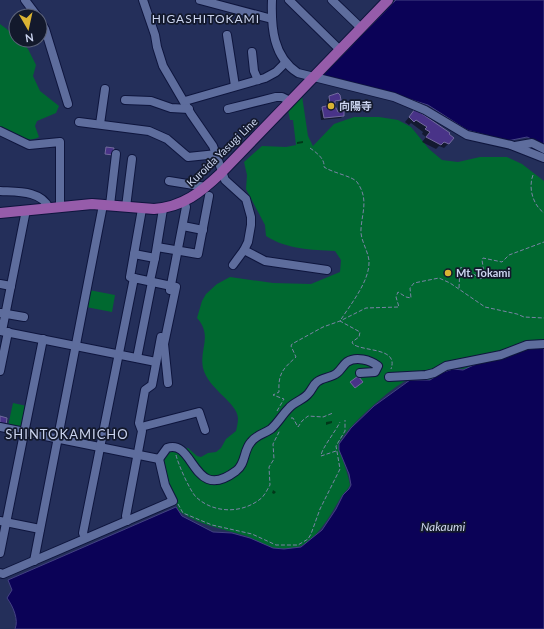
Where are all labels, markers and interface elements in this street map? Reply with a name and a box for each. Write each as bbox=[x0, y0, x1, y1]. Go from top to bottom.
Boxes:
north arrow bbox=[8, 8, 48, 48]
district label: HIGASHITOKAMI bbox=[152, 11, 260, 26]
text: N bbox=[24, 31, 35, 45]
place label: 向陽寺 bbox=[339, 99, 372, 112]
marker: 向陽寺 bbox=[326, 101, 336, 111]
street label: Kuroida Yasugi Line bbox=[184, 114, 260, 189]
place label: Mt. Tokami bbox=[456, 266, 511, 279]
marker: Mt. Tokami bbox=[443, 268, 453, 278]
district label: SHINTOKAMICHO bbox=[5, 426, 129, 442]
water label: Nakaumi bbox=[421, 519, 466, 534]

